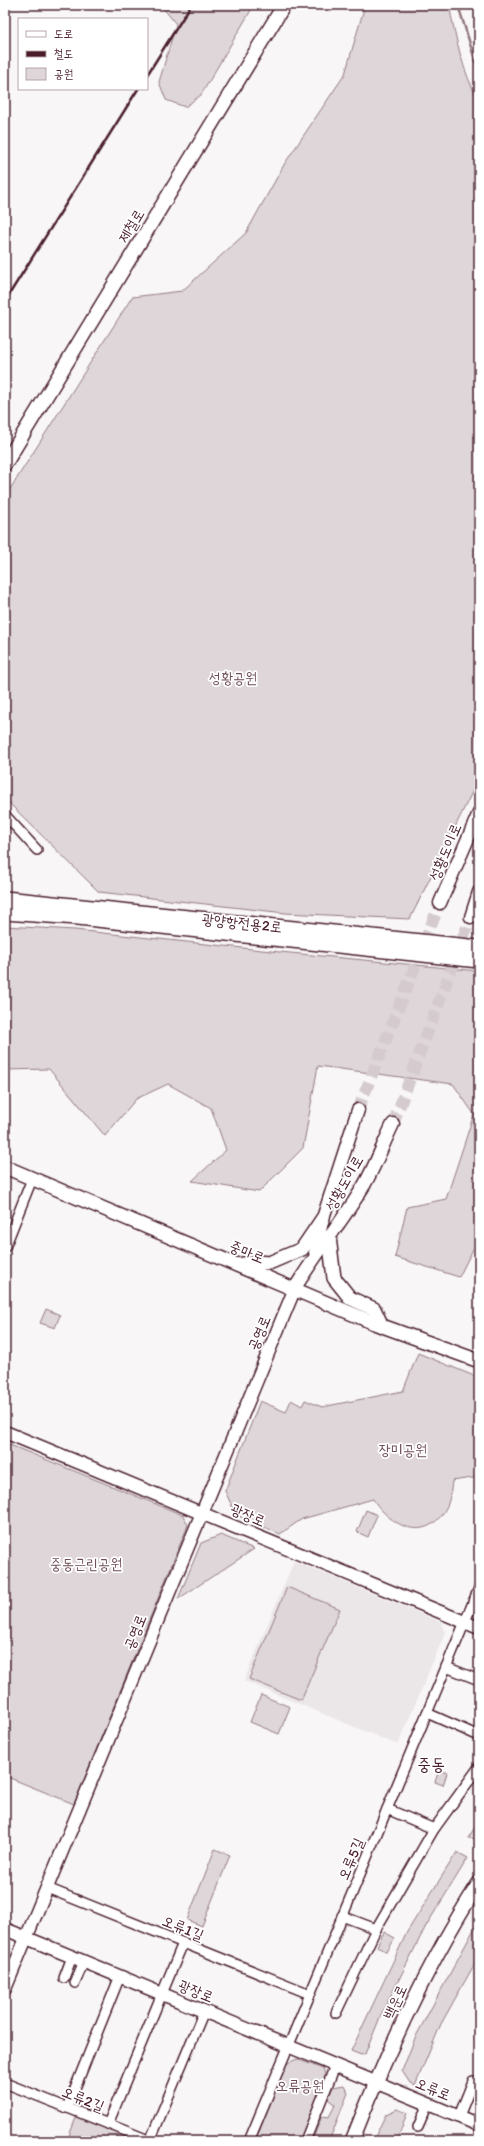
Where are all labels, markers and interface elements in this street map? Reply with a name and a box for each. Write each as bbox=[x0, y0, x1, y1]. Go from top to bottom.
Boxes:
legend bbox=[18, 18, 148, 90]
text: 도로 bbox=[54, 27, 73, 41]
text: 철도 bbox=[54, 47, 73, 61]
text: 공원 bbox=[54, 67, 73, 81]
street label: 제철로 bbox=[114, 206, 148, 246]
park label: 성황공원 bbox=[209, 669, 257, 687]
street label: 성황도이로 bbox=[425, 821, 465, 883]
street label: 광양항전용2로 bbox=[201, 910, 283, 936]
street label: 성황도이로 bbox=[321, 1152, 367, 1214]
street label: 중마로 bbox=[227, 1237, 267, 1267]
street label: 공영로 bbox=[244, 1313, 274, 1353]
park label: 장미공원 bbox=[379, 1441, 427, 1459]
street label: 광장로 bbox=[228, 1500, 268, 1530]
park label: 중동근린공원 bbox=[50, 1555, 122, 1573]
street label: 공영로 bbox=[120, 1612, 150, 1652]
district label: 중동 bbox=[417, 1754, 445, 1774]
street label: 오류5길 bbox=[334, 1835, 368, 1883]
street label: 오류1길 bbox=[160, 1912, 206, 1944]
street label: 광장로 bbox=[176, 1976, 216, 2006]
street label: 백운로 bbox=[379, 1982, 411, 2022]
street label: 오류로 bbox=[413, 2074, 453, 2104]
park label: 오류공원 bbox=[276, 2077, 324, 2095]
street label: 오류2길 bbox=[59, 2082, 107, 2116]

